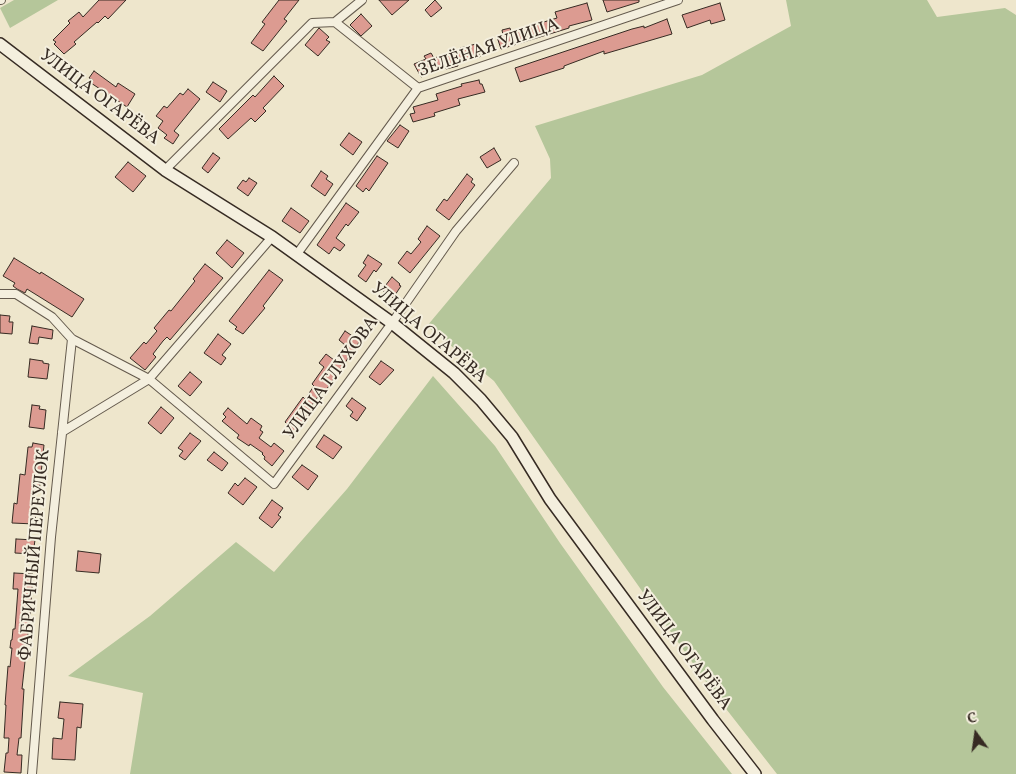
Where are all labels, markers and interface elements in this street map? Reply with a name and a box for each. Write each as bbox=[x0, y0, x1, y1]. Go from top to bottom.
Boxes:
street label: ЗЕЛЁНАЯ УЛИЦА bbox=[416, 15, 562, 83]
street label: УЛИЦА ОГАРЁВА bbox=[35, 46, 163, 150]
street label: УЛИЦА ОГАРЁВА bbox=[365, 279, 491, 389]
street label: УЛИЦА ГЛУХОВА bbox=[280, 313, 384, 445]
street label: ФАБРИЧНЫЙ ПЕРЕУЛОК bbox=[16, 448, 56, 662]
street label: УЛИЦА ОГАРЁВА bbox=[631, 587, 735, 715]
north arrow bbox=[951, 709, 1001, 759]
text: С bbox=[966, 709, 979, 729]

